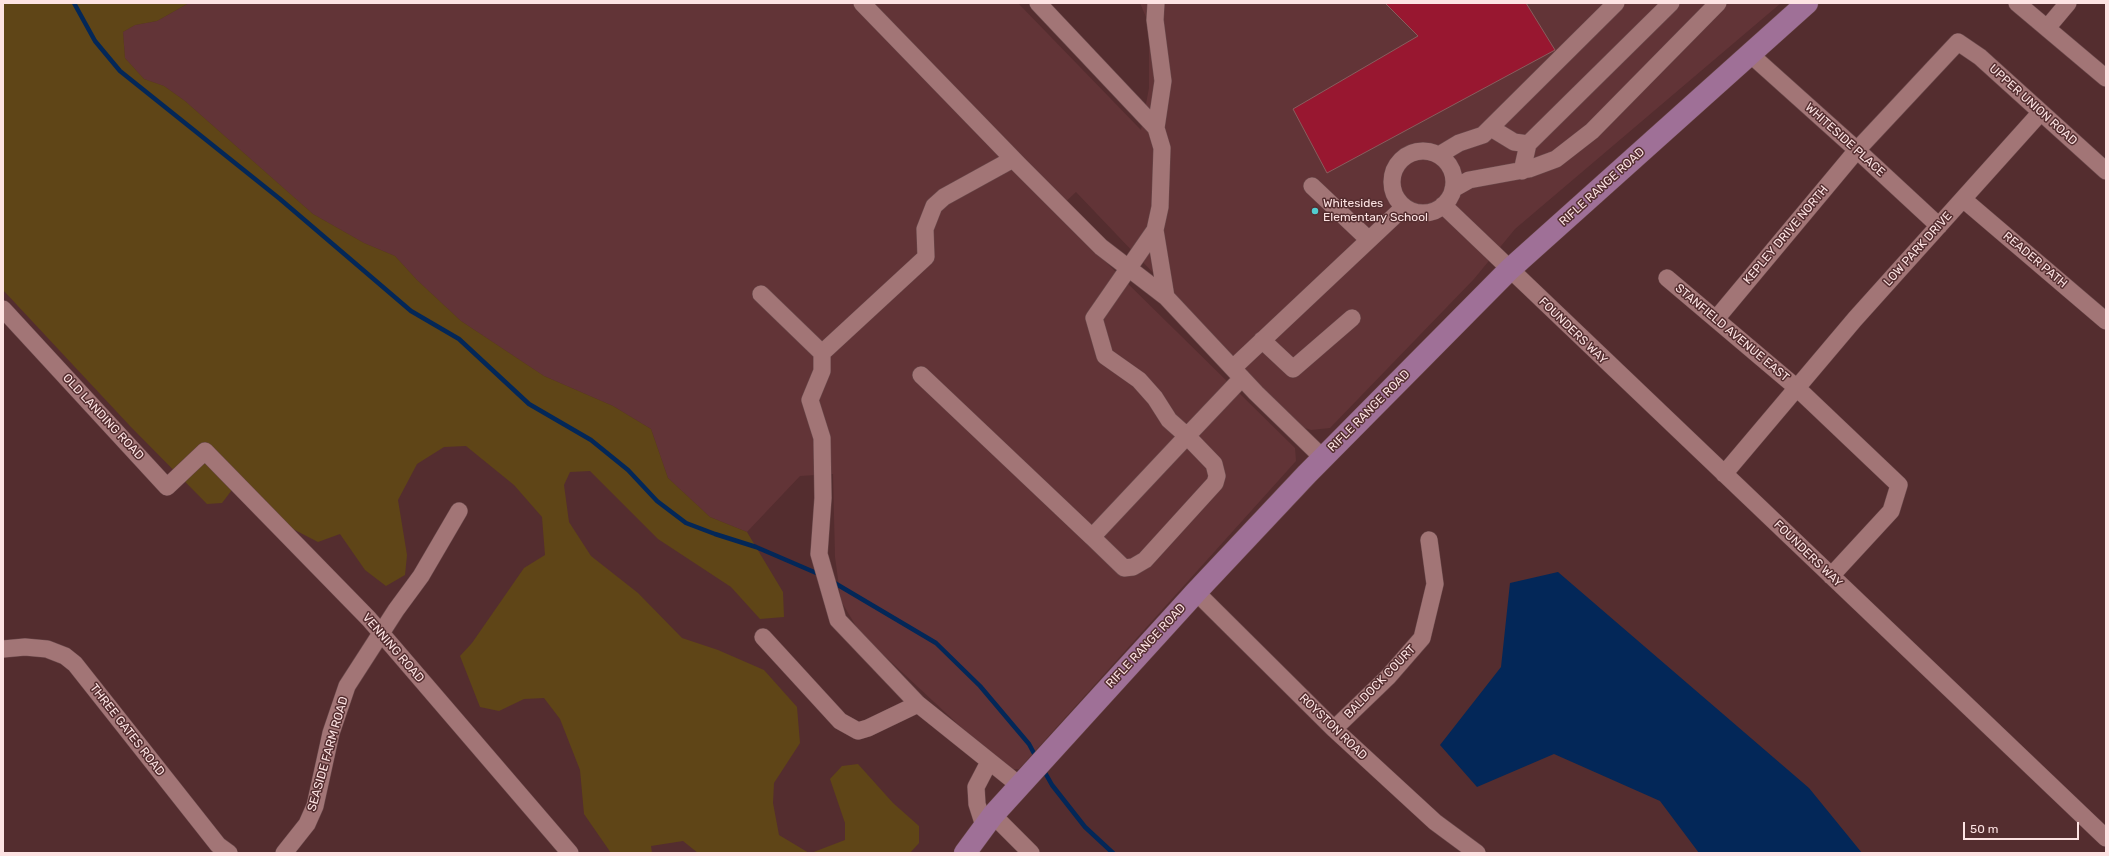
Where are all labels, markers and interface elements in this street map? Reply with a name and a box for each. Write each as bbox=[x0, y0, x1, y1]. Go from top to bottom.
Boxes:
street label: UPPER UNION ROAD bbox=[1986, 62, 2080, 148]
street label: WHITESIDE PLACE bbox=[1802, 100, 1888, 180]
street label: RIFLE RANGE ROAD bbox=[1556, 145, 1648, 229]
street label: KEPLEY DRIVE NORTH bbox=[1741, 183, 1831, 287]
place label: Whitesides Elementary School bbox=[1323, 197, 1428, 225]
marker: Whitesides Elementary School bbox=[1310, 206, 1320, 216]
street label: LOW PARK DRIVE bbox=[1881, 209, 1955, 289]
street label: READER PATH bbox=[2000, 229, 2070, 291]
street label: STANFIELD AVENUE EAST bbox=[1672, 281, 1792, 385]
street label: FOUNDERS WAY bbox=[1536, 295, 1610, 367]
street label: RIFLE RANGE ROAD bbox=[1325, 367, 1413, 455]
street label: OLD LANDING ROAD bbox=[59, 371, 147, 463]
street label: FOUNDERS WAY bbox=[1771, 518, 1845, 590]
street label: RIFLE RANGE ROAD bbox=[1103, 601, 1189, 691]
street label: VENNING ROAD bbox=[359, 611, 427, 685]
street label: BALDOCK COURT bbox=[1341, 642, 1419, 722]
street label: THREE GATES ROAD bbox=[87, 681, 167, 779]
street label: ROYSTON ROAD bbox=[1296, 691, 1370, 763]
street label: SEASIDE FARM ROAD bbox=[305, 695, 351, 813]
scale bar bbox=[1965, 814, 2081, 840]
text: 50 m bbox=[1970, 822, 1998, 836]

